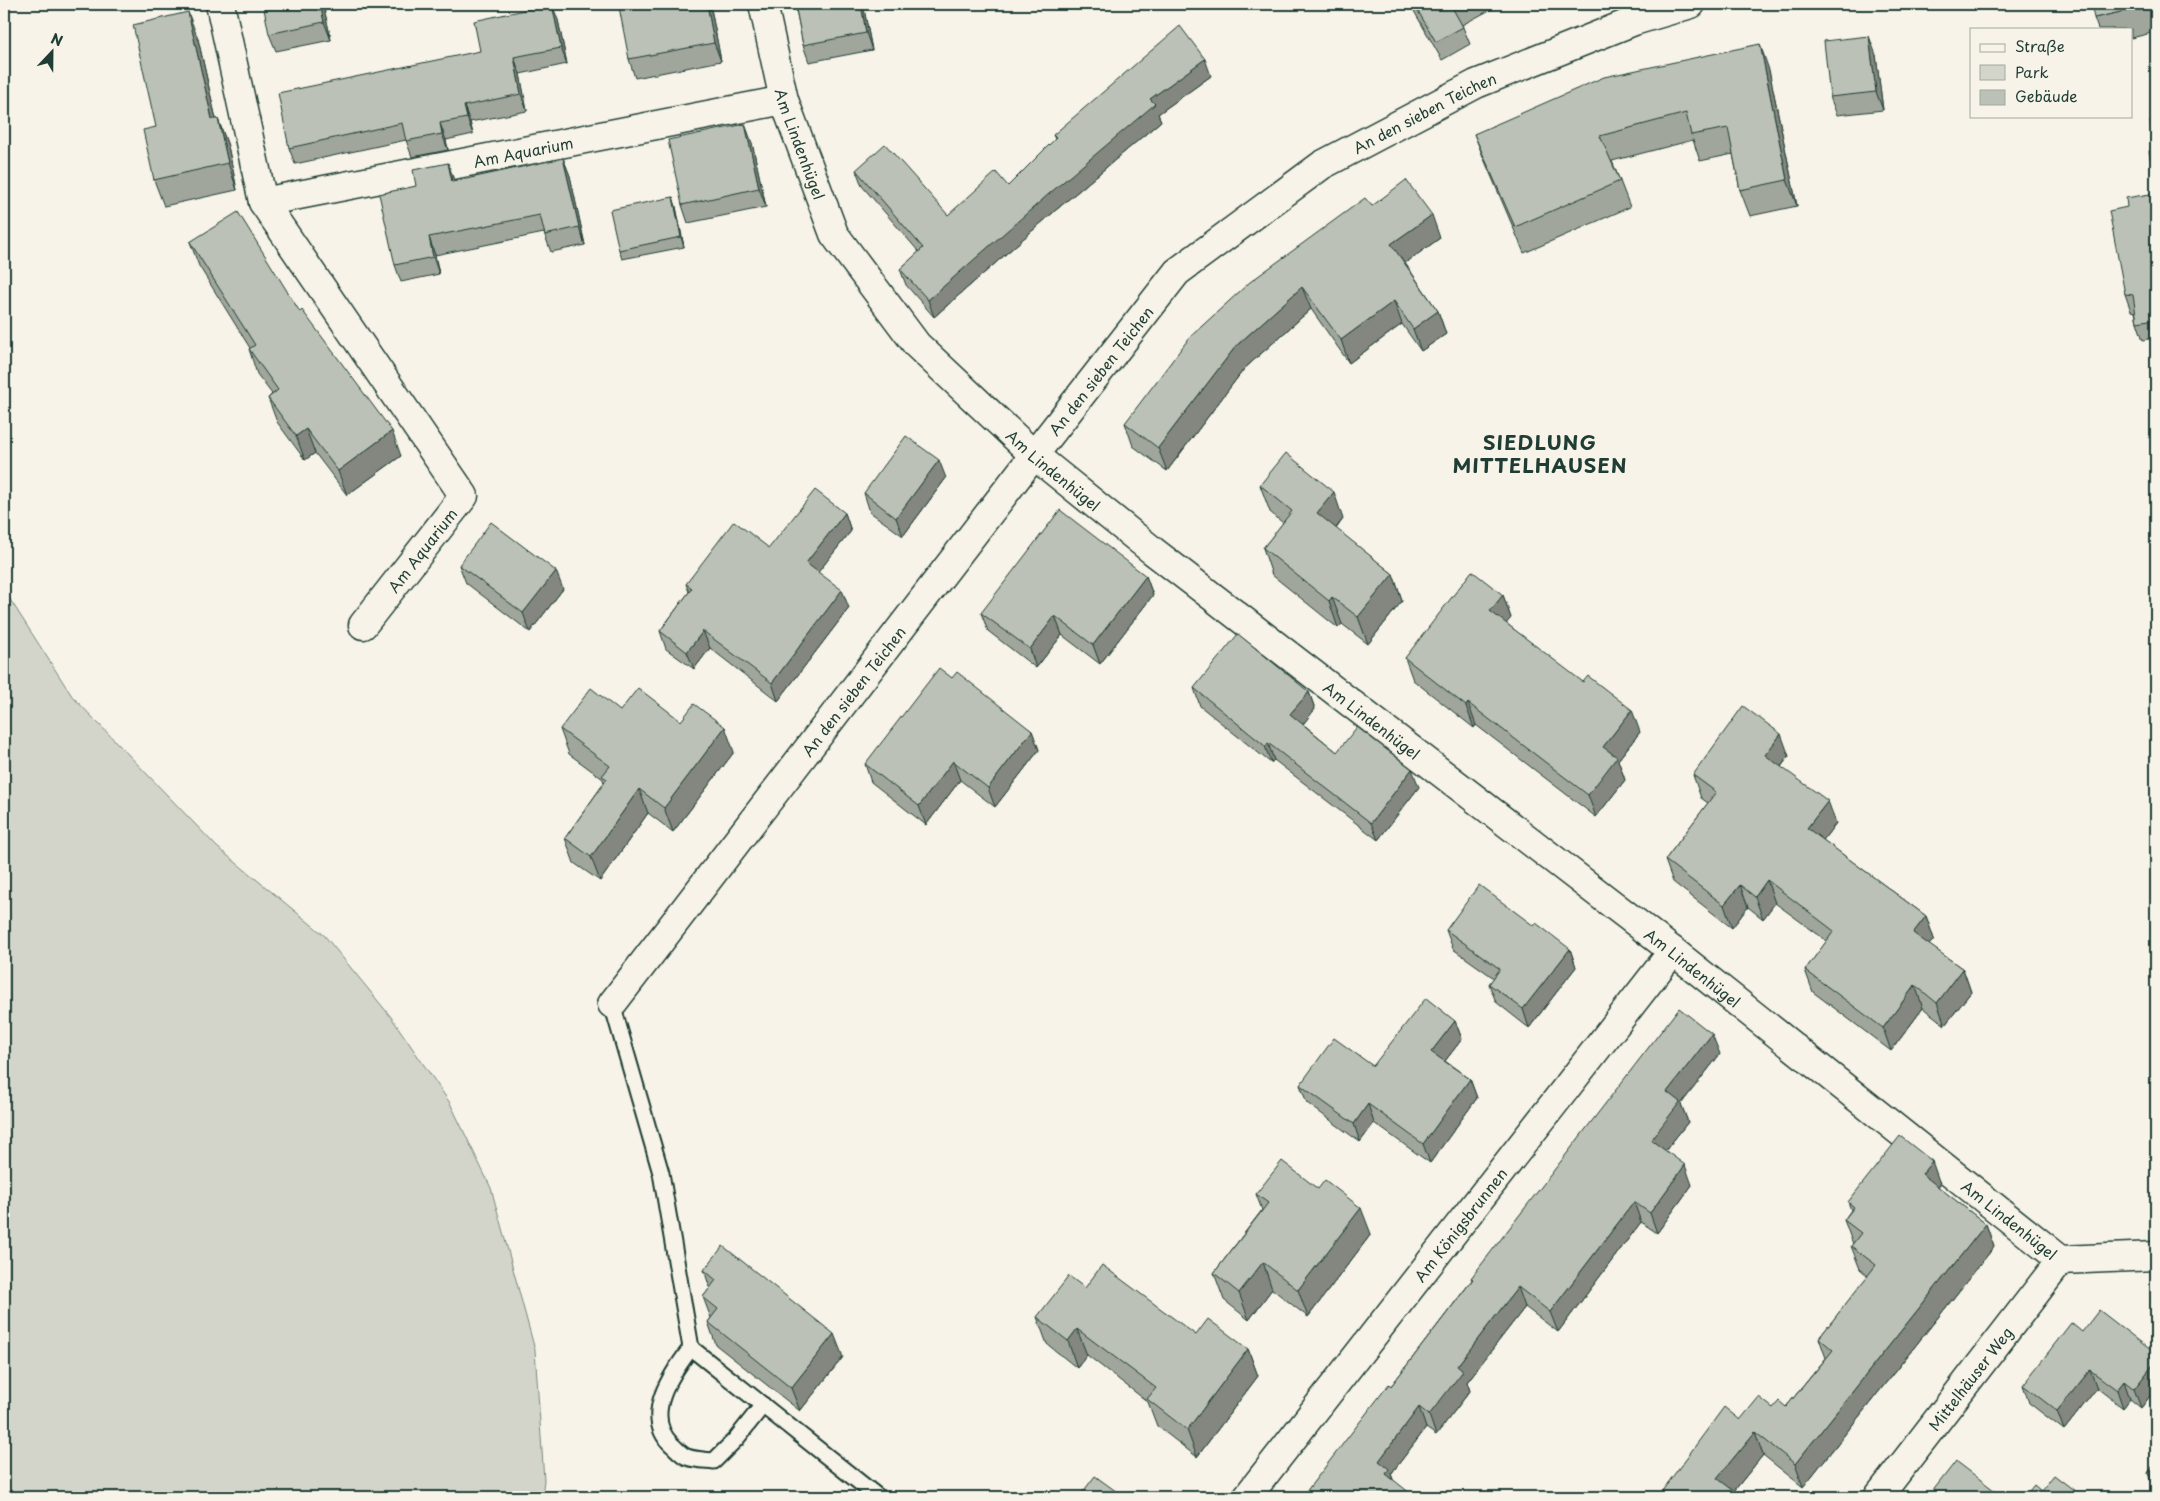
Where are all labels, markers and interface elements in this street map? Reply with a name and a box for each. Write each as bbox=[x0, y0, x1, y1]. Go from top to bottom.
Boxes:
north arrow bbox=[28, 28, 78, 78]
text: N bbox=[48, 28, 66, 51]
legend bbox=[1970, 28, 2132, 118]
text: Straße bbox=[2015, 34, 2065, 57]
text: Park bbox=[2015, 60, 2049, 83]
street label: An den sieben Teichen bbox=[1348, 66, 1499, 159]
text: Gebäude bbox=[2015, 84, 2077, 107]
street label: Am Lindenhügel bbox=[770, 86, 831, 202]
street label: Am Aquarium bbox=[471, 130, 575, 172]
street label: An den sieben Teichen bbox=[1042, 301, 1158, 440]
street label: Am Lindenhügel bbox=[1002, 424, 1106, 516]
district label: SIEDLUNG MITTELHAUSEN bbox=[1452, 427, 1628, 480]
street label: Am Aquarium bbox=[382, 503, 462, 597]
street label: An den sieben Teichen bbox=[795, 621, 910, 761]
street label: Am Lindenhügel bbox=[1319, 675, 1425, 764]
street label: Am Lindenhügel bbox=[1640, 922, 1746, 1012]
street label: Am Königsbrunnen bbox=[1408, 1162, 1512, 1286]
street label: Am Lindenhügel bbox=[1957, 1174, 2062, 1264]
street label: Mittelhäuser Weg bbox=[1922, 1321, 2017, 1435]

